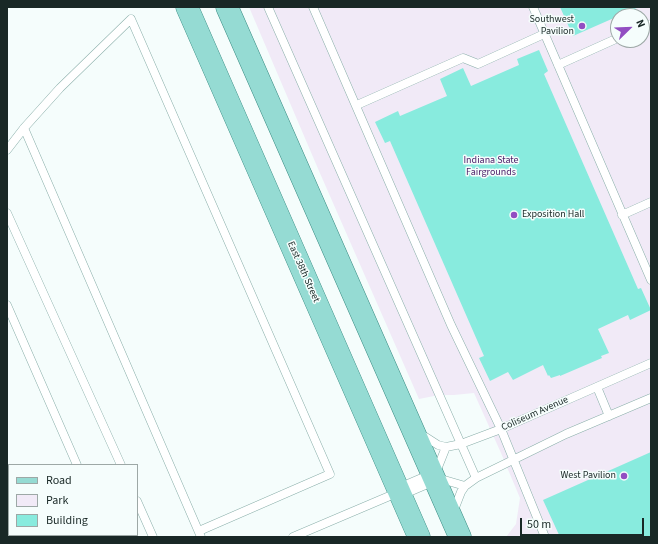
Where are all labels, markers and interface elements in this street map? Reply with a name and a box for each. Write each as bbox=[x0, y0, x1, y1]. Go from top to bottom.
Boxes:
north arrow bbox=[610, 8, 650, 48]
place label: Southwest Pavilion bbox=[529, 14, 574, 38]
text: N bbox=[632, 17, 649, 30]
marker: Southwest Pavilion bbox=[577, 21, 587, 31]
park label: Indiana State Fairgrounds bbox=[463, 155, 519, 178]
place label: Exposition Hall bbox=[522, 209, 584, 221]
marker: Exposition Hall bbox=[509, 210, 519, 220]
street label: East 38th Street bbox=[284, 240, 322, 304]
street label: Coliseum Avenue bbox=[500, 394, 570, 434]
legend bbox=[8, 464, 138, 536]
place label: West Pavilion bbox=[561, 470, 616, 482]
marker: West Pavilion bbox=[619, 471, 629, 481]
text: Road bbox=[46, 472, 72, 489]
text: Park bbox=[46, 492, 68, 509]
scale bar bbox=[522, 510, 646, 536]
text: Building bbox=[46, 512, 88, 529]
text: 50 m bbox=[527, 516, 551, 533]

